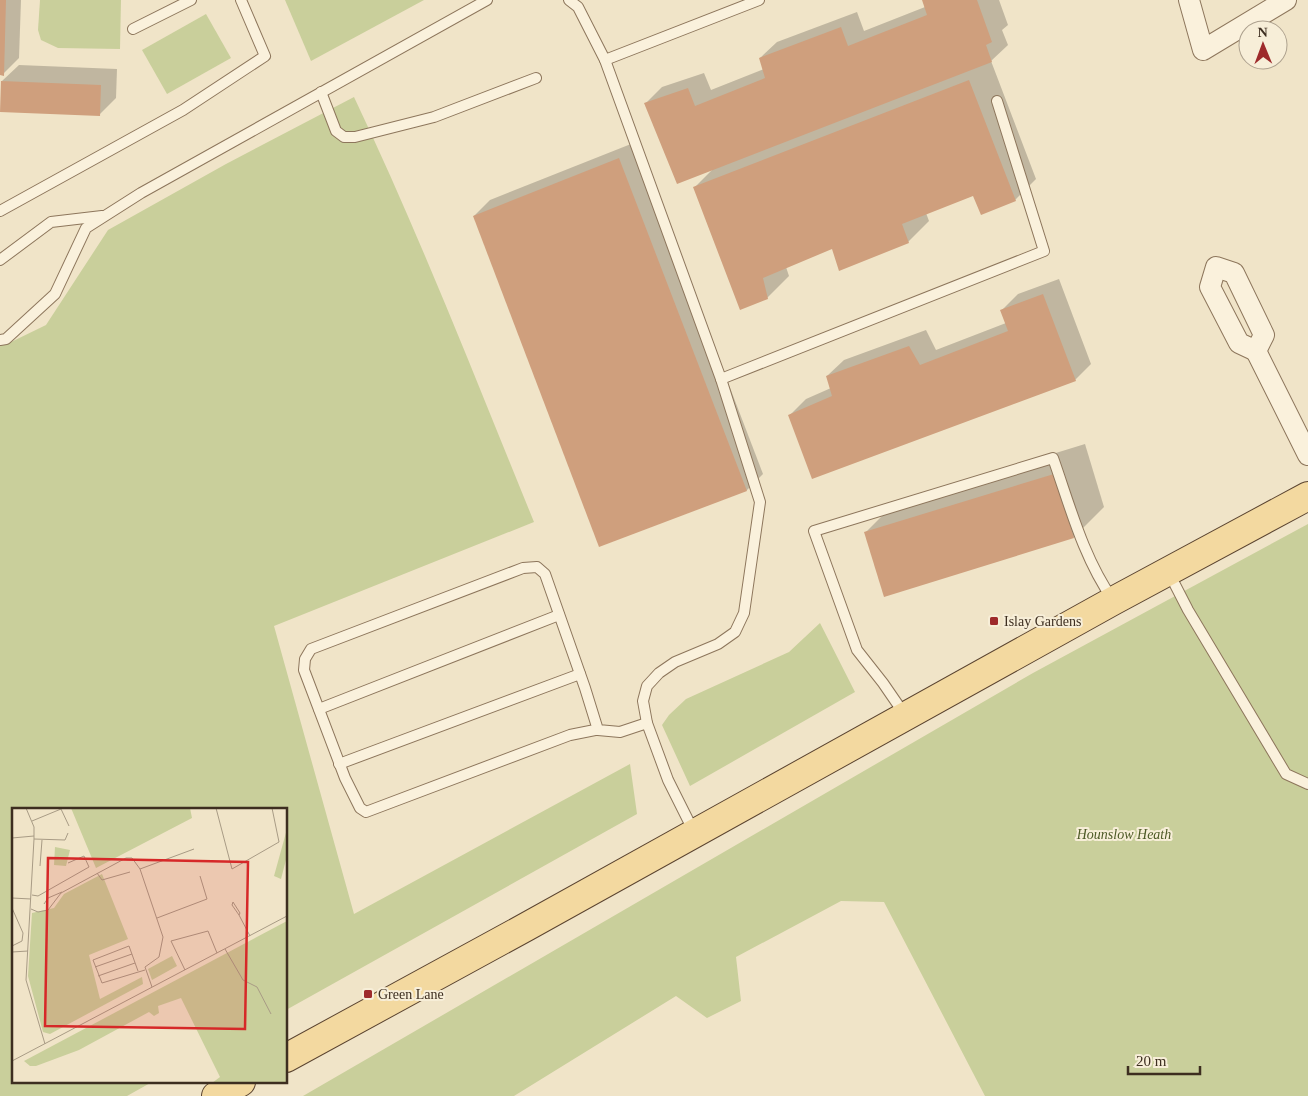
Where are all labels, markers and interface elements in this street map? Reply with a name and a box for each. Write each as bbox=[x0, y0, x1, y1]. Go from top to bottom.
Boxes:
north arrow bbox=[1238, 20, 1288, 70]
text: N bbox=[1258, 25, 1268, 40]
place label: Islay Gardens bbox=[1004, 614, 1081, 629]
marker: Islay Gardens bbox=[988, 615, 1000, 627]
inset map bbox=[12, 808, 288, 1084]
park label: Hounslow Heath bbox=[1076, 827, 1171, 842]
place label: Green Lane bbox=[378, 987, 444, 1002]
marker: Green Lane bbox=[362, 988, 374, 1000]
scale bar bbox=[1128, 1044, 1200, 1076]
text: 20 m bbox=[1136, 1053, 1167, 1069]

